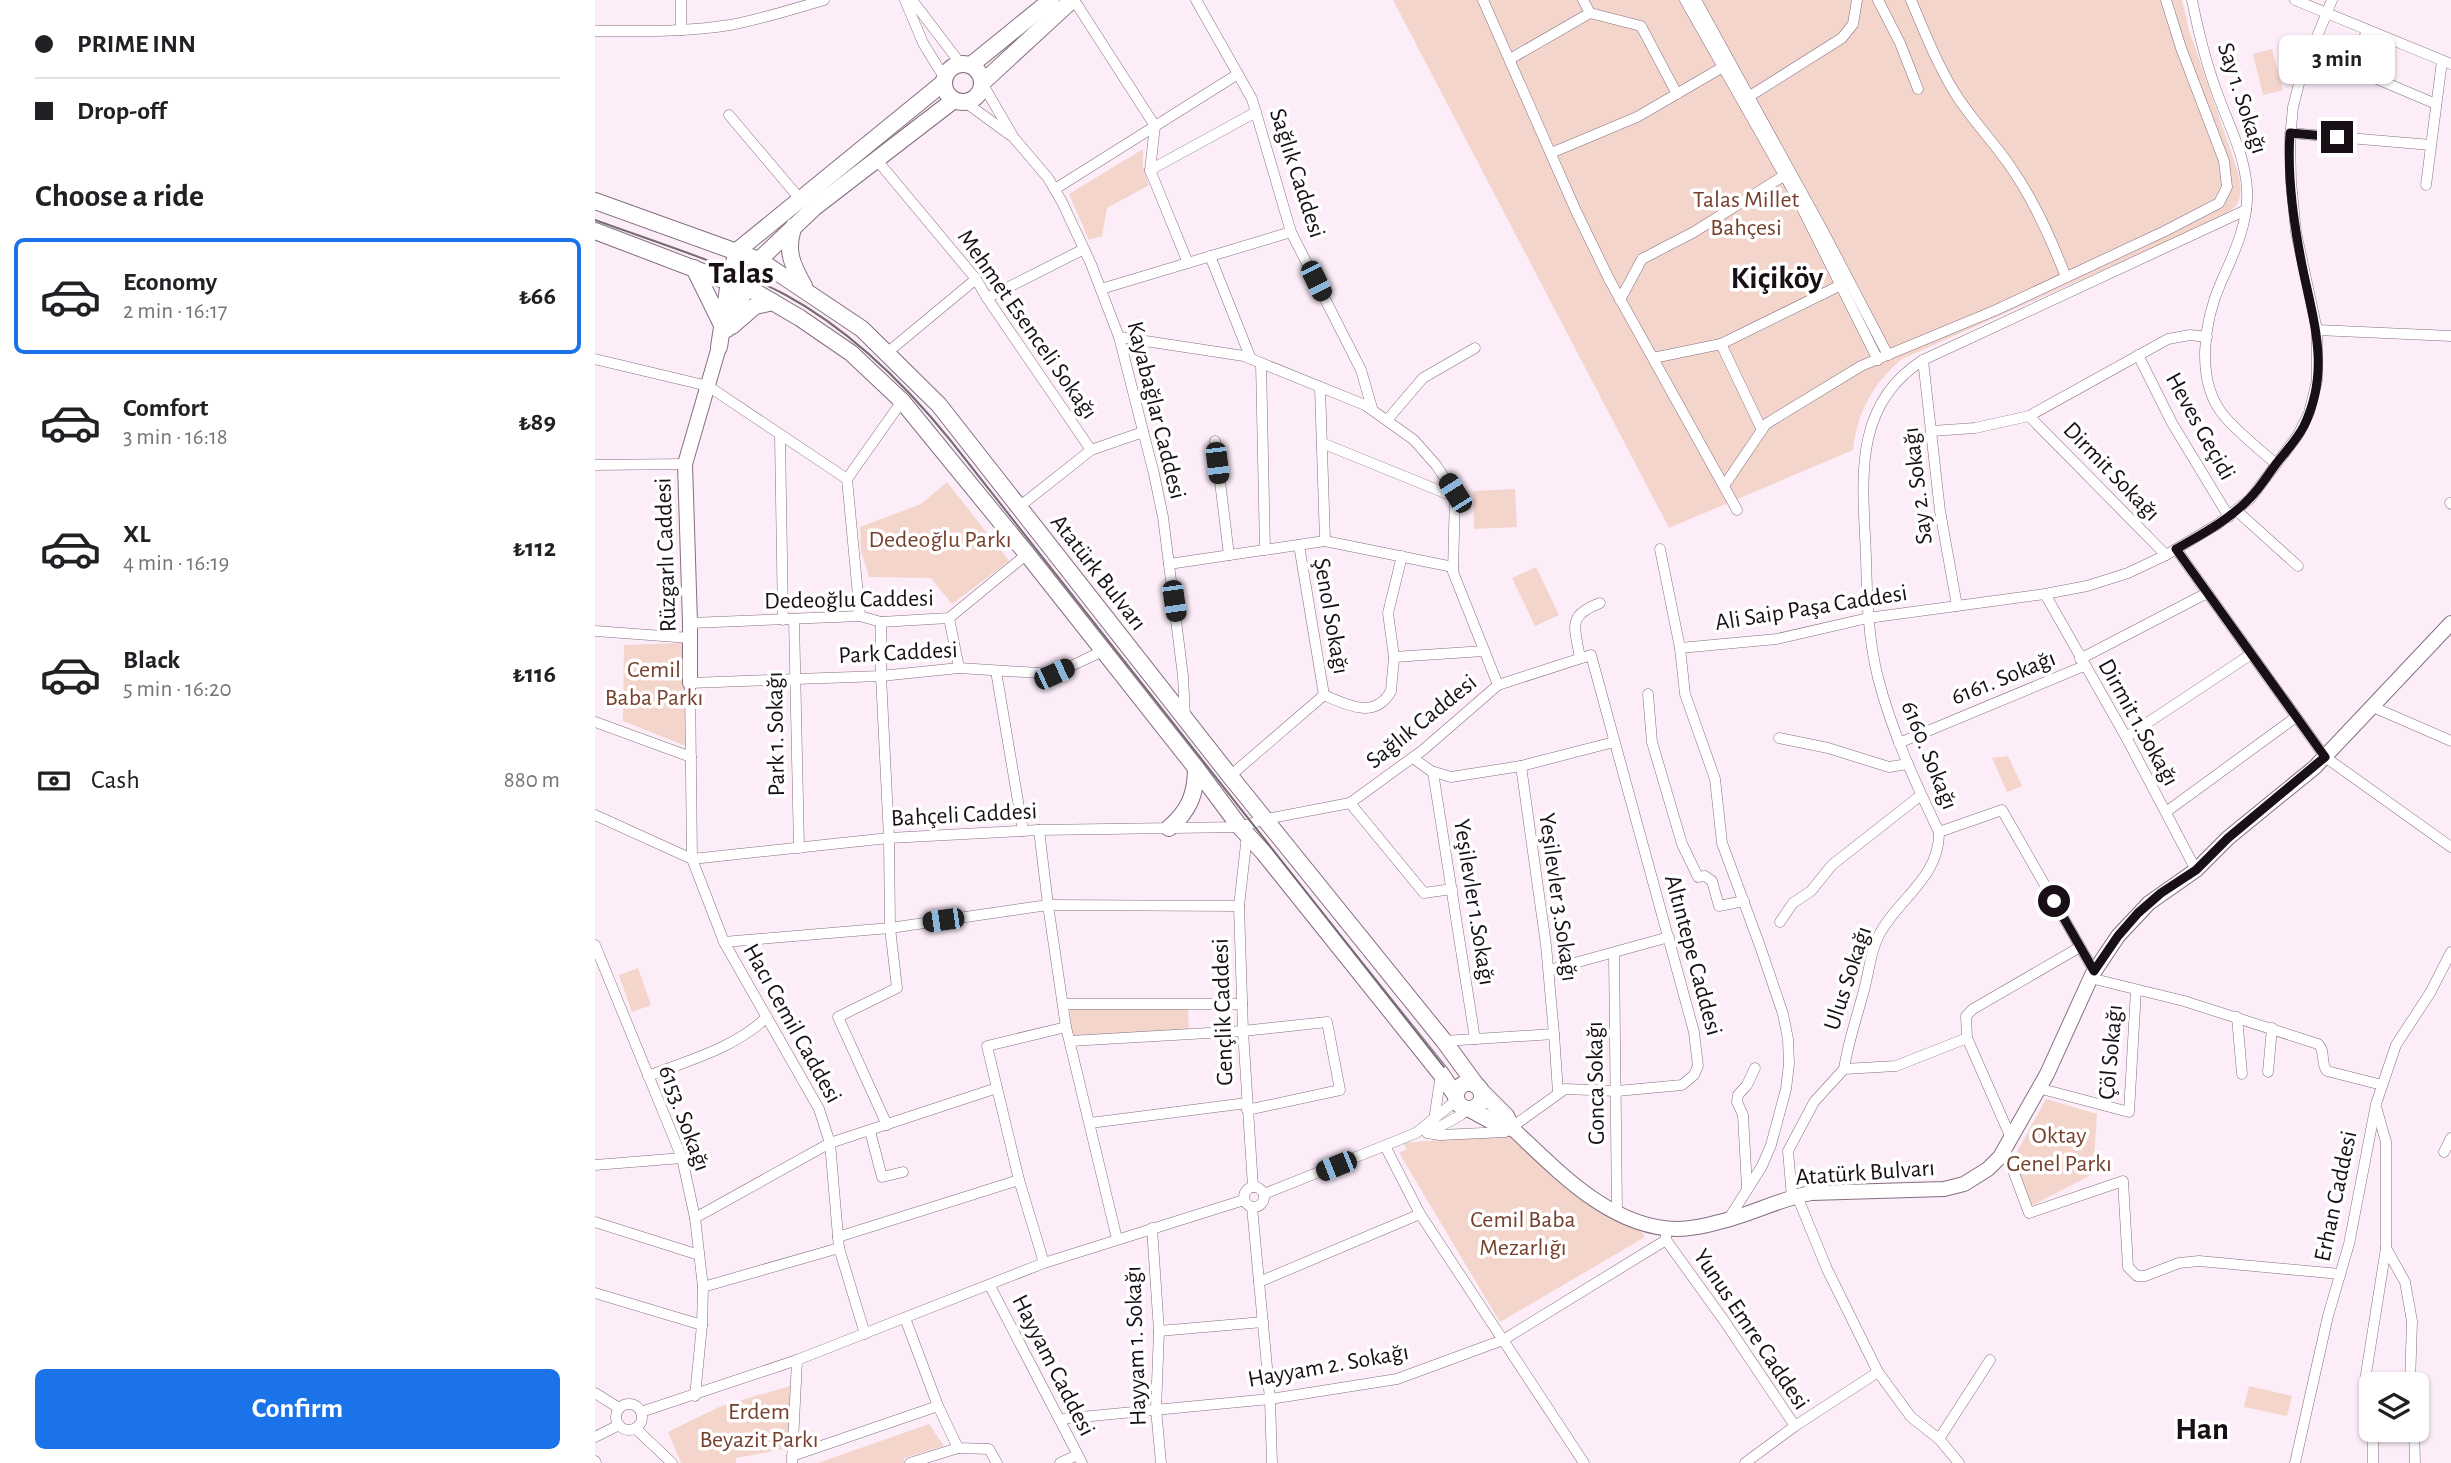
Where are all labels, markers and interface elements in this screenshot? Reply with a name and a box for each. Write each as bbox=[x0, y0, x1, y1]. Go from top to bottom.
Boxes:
text: PRIME INN bbox=[77, 31, 196, 57]
callout: 3 min bbox=[2279, 36, 2395, 85]
street label: Say 1. Sokağı bbox=[2213, 40, 2271, 157]
text: 3 min bbox=[2312, 48, 2362, 71]
text: Drop-off bbox=[77, 98, 166, 124]
street label: Sağlık Caddesi bbox=[1265, 106, 1329, 241]
route end bbox=[2321, 121, 2353, 153]
text: Choose a ride bbox=[35, 180, 204, 212]
park label: Talas Millet Bahçesi bbox=[1693, 188, 1800, 240]
street label: Mehmet Esenceli Sokağı bbox=[953, 225, 1102, 424]
district label: Talas bbox=[708, 257, 774, 289]
car bbox=[1298, 258, 1335, 304]
district label: Kiçiköy bbox=[1731, 262, 1824, 294]
icon: car bbox=[39, 265, 102, 328]
text: Economy bbox=[123, 269, 217, 295]
text: ₺66 bbox=[519, 283, 556, 309]
text: 2 min · 16:17 bbox=[123, 300, 227, 323]
street label: Kayabağlar Caddesi bbox=[1122, 319, 1190, 502]
street label: Heves Geçidi bbox=[2161, 369, 2239, 484]
icon: car bbox=[39, 391, 102, 454]
text: Comfort bbox=[123, 395, 208, 421]
text: ₺89 bbox=[518, 409, 556, 435]
street label: Dirmit Sokağı bbox=[2058, 418, 2164, 526]
text: 3 min · 16:18 bbox=[123, 426, 228, 449]
street label: Say 2. Sokağı bbox=[1899, 426, 1937, 546]
car bbox=[1205, 441, 1230, 485]
car bbox=[1435, 470, 1476, 516]
street label: Rüzgarlı Caddesi bbox=[651, 477, 681, 633]
street label: Atatürk Bulvarı bbox=[1046, 510, 1151, 635]
icon: car bbox=[39, 517, 102, 580]
text: XL bbox=[123, 521, 150, 547]
park label: Dedeoğlu Parkı bbox=[869, 528, 1011, 552]
text: ₺112 bbox=[513, 535, 556, 561]
text: 4 min · 16:19 bbox=[123, 552, 229, 575]
street label: Şenol Sokağı bbox=[1309, 556, 1353, 676]
car bbox=[1161, 579, 1188, 623]
street label: Ali Saip Paşa Caddesi bbox=[1713, 581, 1909, 635]
street label: Dedeoğlu Caddesi bbox=[764, 587, 934, 613]
street label: Park Caddesi bbox=[838, 638, 958, 668]
icon: car bbox=[39, 643, 102, 706]
street label: 6161. Sokağı bbox=[1948, 646, 2059, 710]
text: Black bbox=[123, 647, 180, 673]
street label: Dirmit 1.Sokağı bbox=[2093, 655, 2183, 790]
car bbox=[1031, 656, 1078, 692]
park label: Cemil Baba Parkı bbox=[605, 658, 703, 710]
text: ₺116 bbox=[512, 661, 556, 687]
street label: Sağlık Caddesi bbox=[1362, 670, 1481, 773]
street label: Park 1. Sokağı bbox=[763, 671, 789, 797]
text: 5 min · 16:20 bbox=[123, 678, 232, 701]
street label: 6160. Sokağı bbox=[1896, 698, 1962, 813]
icon: cash bbox=[35, 762, 73, 800]
text: Cash bbox=[91, 767, 140, 793]
text: 880 m bbox=[504, 769, 560, 792]
street label: Bahçeli Caddesi bbox=[890, 799, 1038, 831]
street label: Yeşilevler 3.Sokağı bbox=[1534, 811, 1582, 983]
street label: Yeşilevler 1.Sokağı bbox=[1449, 817, 1499, 987]
street label: Altıntepe Caddesi bbox=[1660, 872, 1726, 1038]
route start bbox=[2038, 885, 2070, 917]
car bbox=[921, 907, 966, 933]
street label: Ulus Sokağı bbox=[1820, 923, 1876, 1033]
street label: Gençlik Caddesi bbox=[1208, 938, 1238, 1086]
street label: Hacı Cemil Caddesi bbox=[738, 940, 846, 1107]
street label: Çöl Sokağı bbox=[2095, 1004, 2127, 1101]
street label: Gonca Sokağı bbox=[1583, 1021, 1609, 1145]
street label: 6153. Sokağı bbox=[654, 1062, 714, 1174]
park label: Oktay Genel Parkı bbox=[2006, 1124, 2112, 1176]
street label: Erhan Caddesi bbox=[2310, 1129, 2362, 1264]
car bbox=[1313, 1148, 1360, 1184]
street label: Atatürk Bulvarı bbox=[1795, 1156, 1936, 1190]
park label: Cemil Baba Mezarlığı bbox=[1470, 1208, 1576, 1260]
street label: Yunus Emre Caddesi bbox=[1689, 1245, 1814, 1414]
street label: Hayyam 1. Sokağı bbox=[1121, 1265, 1151, 1426]
street label: Hayyam Caddesi bbox=[1007, 1291, 1099, 1440]
street label: Hayyam 2. Sokağı bbox=[1246, 1340, 1410, 1392]
button: Confirm bbox=[35, 1369, 560, 1449]
map controls bbox=[2359, 1372, 2429, 1442]
button: layers bbox=[2359, 1372, 2429, 1442]
park label: Erdem Beyazit Parkı bbox=[699, 1400, 819, 1452]
district label: Han bbox=[2175, 1413, 2229, 1445]

